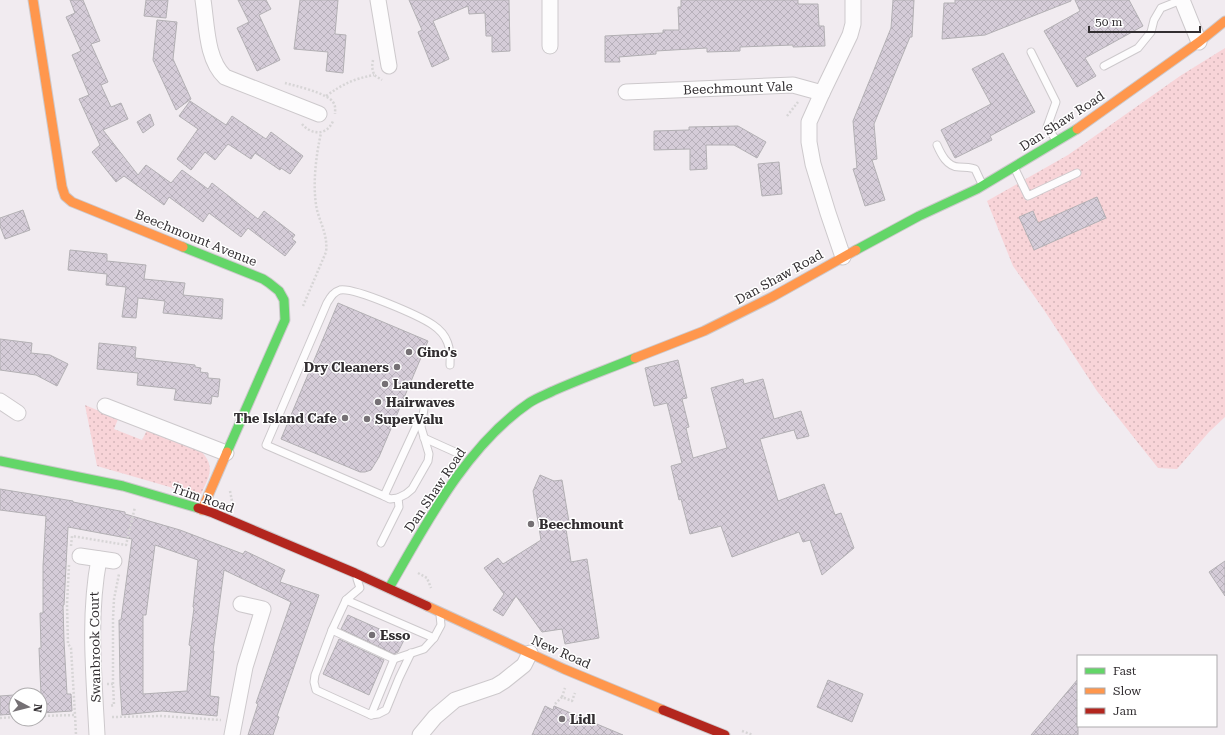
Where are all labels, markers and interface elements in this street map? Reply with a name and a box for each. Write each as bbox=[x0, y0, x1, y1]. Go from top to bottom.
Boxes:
scale bar bbox=[1089, 8, 1200, 34]
text: 50 m bbox=[1095, 15, 1122, 29]
street label: Beechmount Vale bbox=[683, 79, 793, 97]
street label: Dan Shaw Road bbox=[1017, 88, 1108, 154]
street label: Beechmount Avenue bbox=[133, 207, 259, 269]
street label: Dan Shaw Road bbox=[732, 246, 826, 307]
place label: Gino's bbox=[417, 345, 457, 360]
marker: Gino's bbox=[404, 347, 414, 357]
place label: Dry Cleaners bbox=[304, 360, 389, 375]
marker: Dry Cleaners bbox=[392, 362, 402, 372]
place label: Launderette bbox=[393, 377, 475, 392]
marker: Launderette bbox=[380, 379, 390, 389]
place label: Hairwaves bbox=[386, 395, 455, 410]
marker: Hairwaves bbox=[373, 397, 383, 407]
place label: The Island Cafe bbox=[234, 411, 337, 426]
place label: SuperValu bbox=[375, 412, 444, 427]
marker: The Island Cafe bbox=[340, 413, 350, 423]
marker: SuperValu bbox=[362, 414, 372, 424]
street label: Dan Shaw Road bbox=[401, 445, 469, 535]
street label: Trim Road bbox=[170, 480, 237, 516]
place label: Beechmount bbox=[539, 517, 624, 532]
marker: Beechmount bbox=[526, 519, 536, 529]
street label: Swanbrook Court bbox=[87, 591, 103, 703]
place label: Esso bbox=[380, 628, 410, 643]
marker: Esso bbox=[367, 630, 377, 640]
street label: New Road bbox=[529, 632, 594, 672]
legend bbox=[1077, 655, 1217, 727]
text: Fast bbox=[1113, 664, 1137, 678]
text: Slow bbox=[1113, 684, 1141, 698]
north arrow bbox=[8, 687, 48, 727]
text: N bbox=[30, 703, 44, 714]
text: Jam bbox=[1113, 704, 1137, 718]
place label: Lidl bbox=[570, 712, 596, 727]
marker: Lidl bbox=[557, 714, 567, 724]

